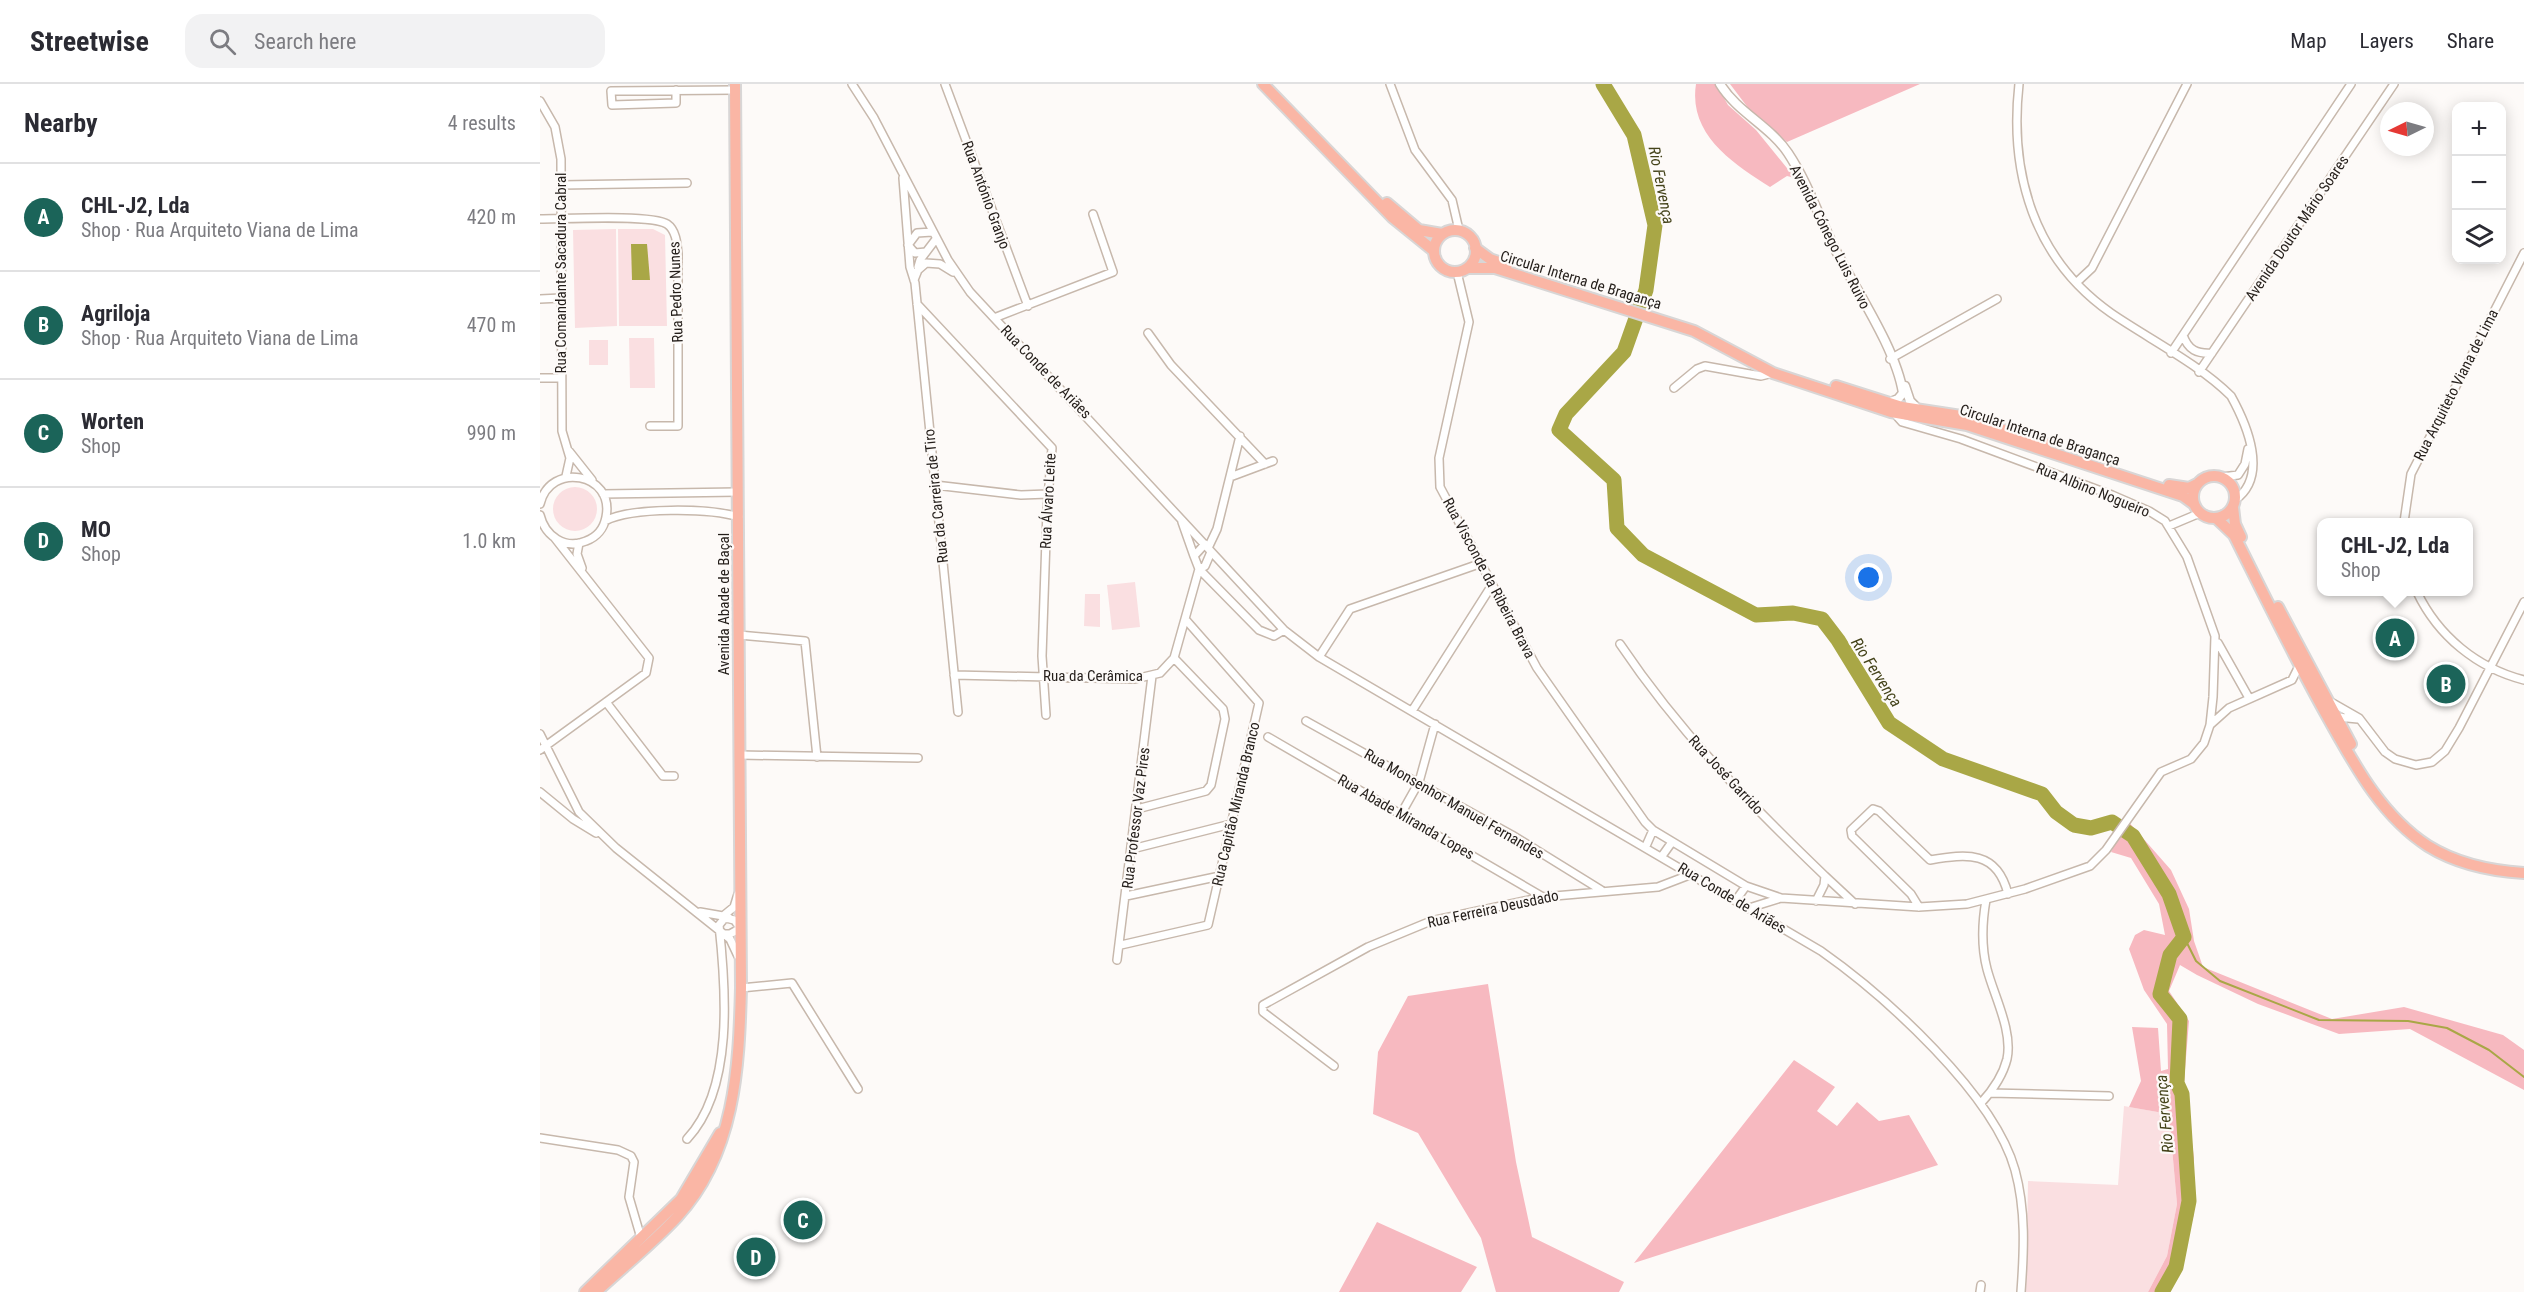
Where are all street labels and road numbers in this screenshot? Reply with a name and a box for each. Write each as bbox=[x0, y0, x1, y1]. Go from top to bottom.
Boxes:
street label: Rua António Granjo bbox=[958, 138, 1014, 252]
street label: Avenida Doutor Mário Soares bbox=[2241, 152, 2353, 304]
street label: Avenida Cónego Luis Ruivo bbox=[1786, 162, 1874, 312]
street label: Rua Comandante Sacadura Cabral bbox=[552, 172, 570, 374]
street label: Rua Pedro Nunes bbox=[665, 241, 687, 343]
street label: Circular Interna de Bragança bbox=[1498, 247, 1664, 313]
street label: Rua Arquiteto Viana de Lima bbox=[2410, 306, 2502, 464]
street label: Rua Conde de Ariães bbox=[997, 322, 1095, 422]
street label: Circular Interna de Bragança bbox=[1957, 401, 2123, 469]
street label: Rua da Carreira de Tiro bbox=[920, 428, 952, 564]
street label: Rua Álvaro Leite bbox=[1037, 453, 1059, 549]
street label: Rua Albino Nogueiro bbox=[2034, 459, 2152, 521]
street label: Rua Visconde da Ribeira Brava bbox=[1439, 495, 1539, 661]
street label: Avenida Abade de Baçal bbox=[715, 533, 733, 675]
street label: Rua da Cerâmica bbox=[1043, 667, 1143, 685]
street label: Rua Capitão Miranda Branco bbox=[1208, 720, 1264, 888]
street label: Rua José Garrido bbox=[1685, 732, 1767, 818]
street label: Rua Monsenhor Manuel Fernandes bbox=[1361, 745, 1547, 863]
street label: Rua Professor Vaz Pires bbox=[1118, 746, 1154, 890]
street label: Rua Abade Miranda Lopes bbox=[1335, 771, 1478, 863]
street label: Rua Conde de Ariães bbox=[1675, 859, 1789, 937]
street label: Rua Ferreira Deusdado bbox=[1426, 886, 1560, 932]

